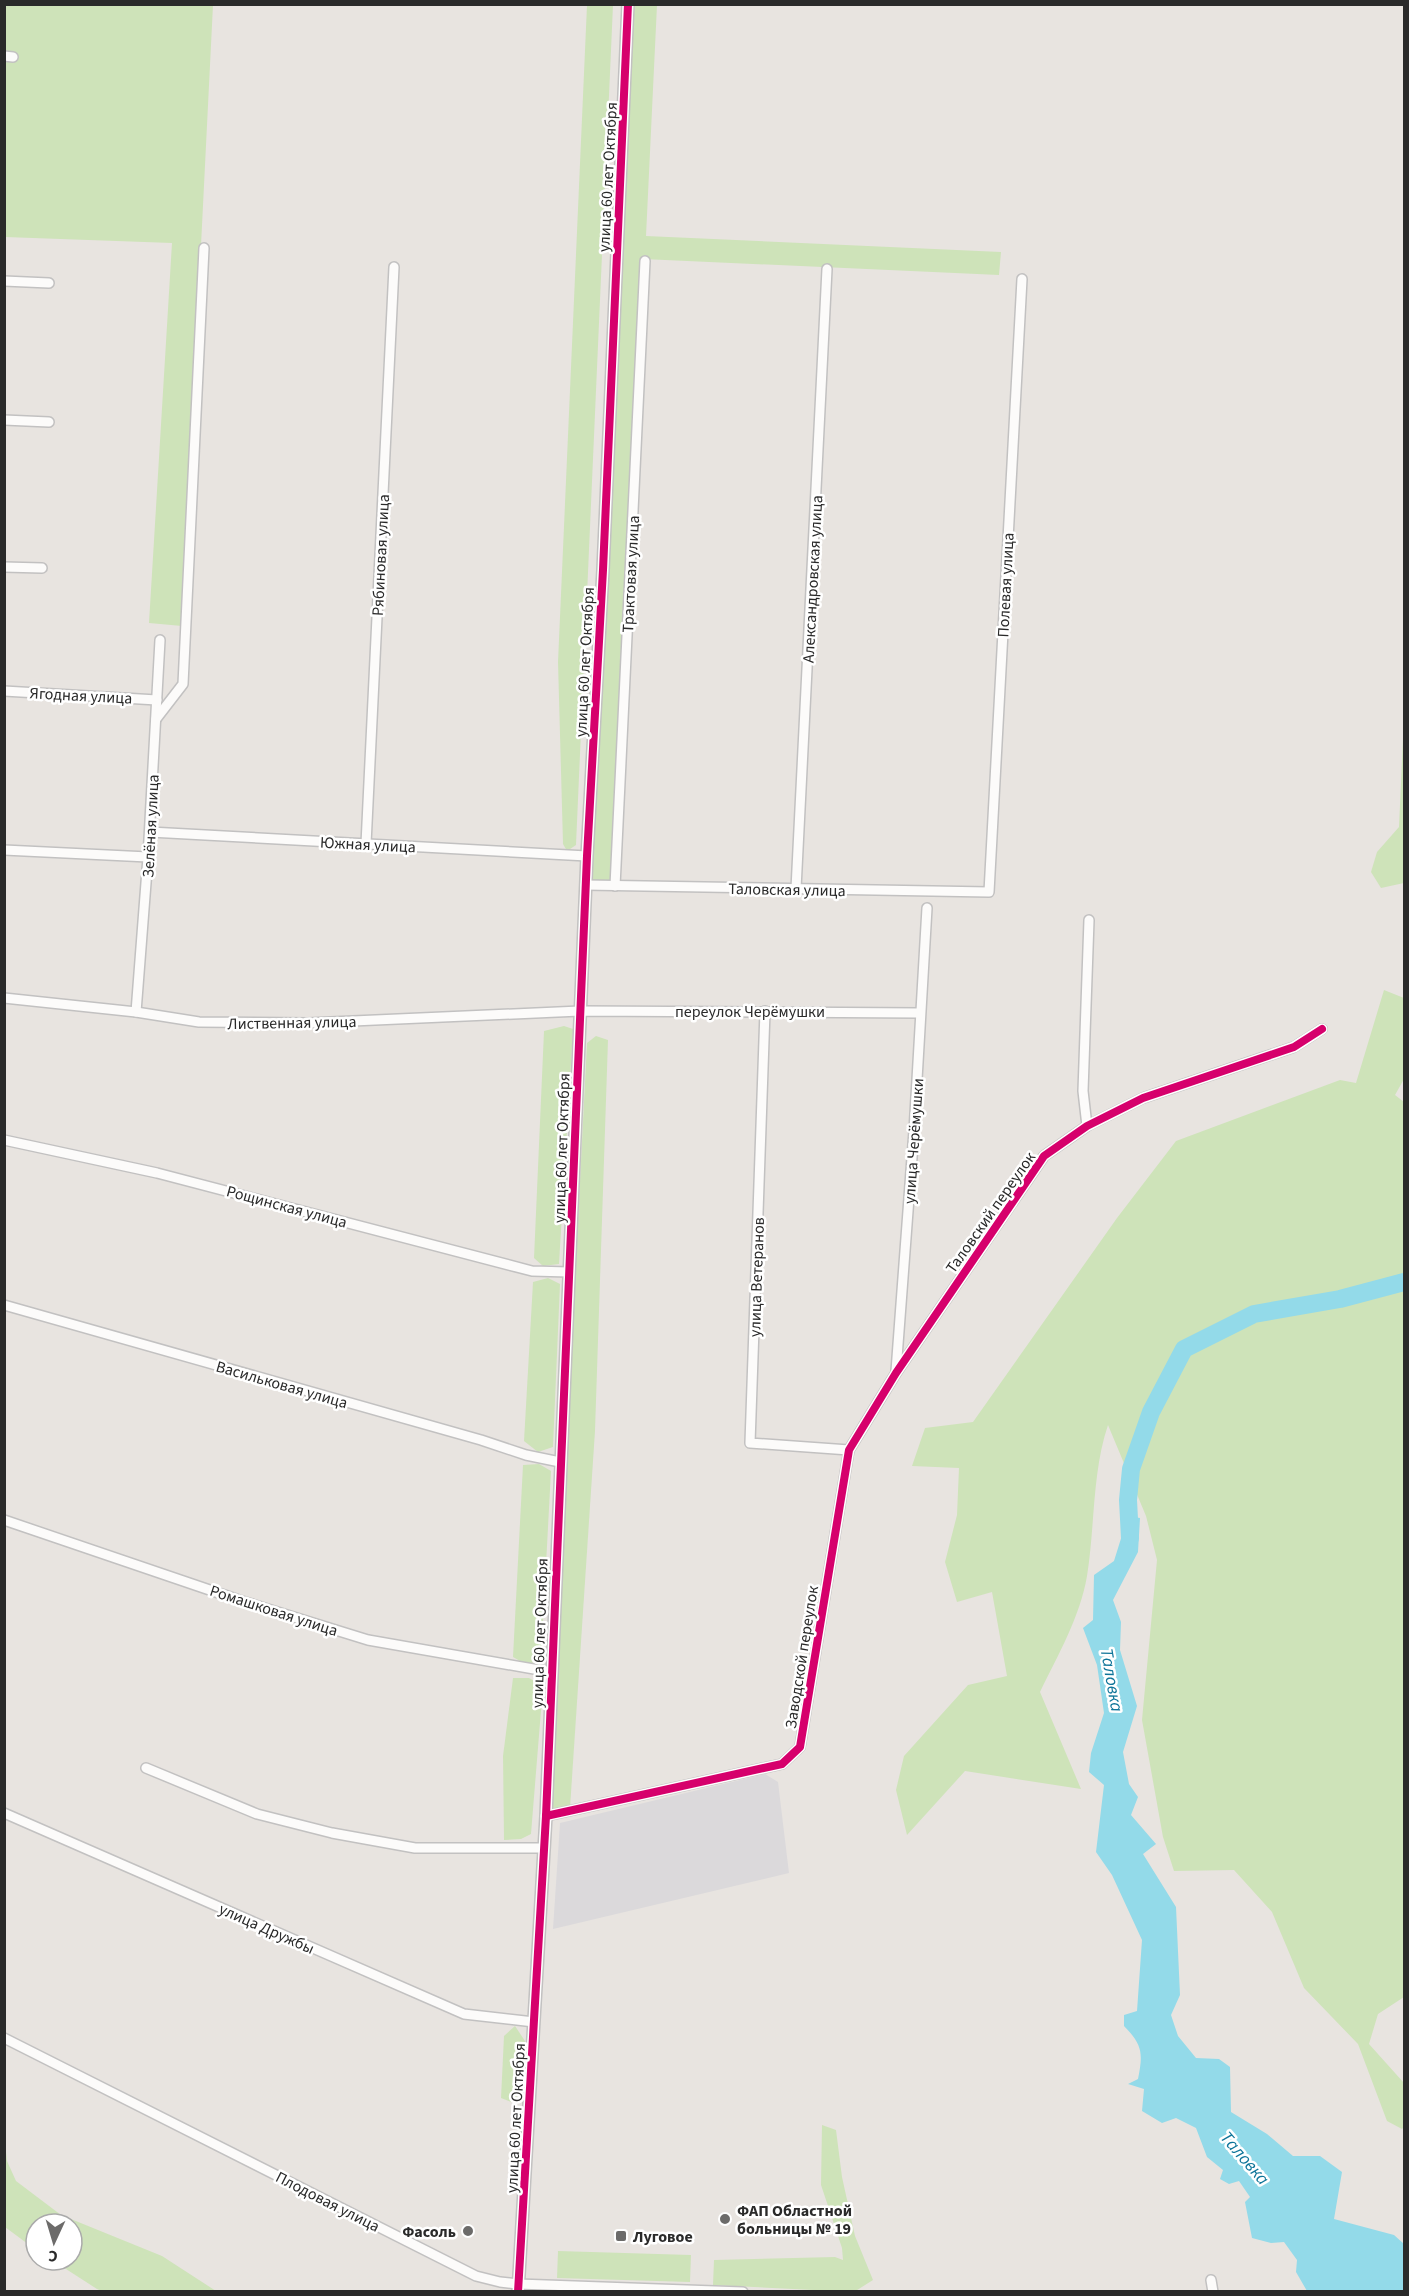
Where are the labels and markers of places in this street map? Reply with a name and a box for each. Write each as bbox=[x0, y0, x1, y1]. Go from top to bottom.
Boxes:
place label: ФАП Областной больницы № 19 bbox=[737, 2200, 852, 2240]
marker: ФАП Областной больницы № 19 bbox=[718, 2212, 732, 2226]
place label: Фасоль bbox=[402, 2221, 456, 2243]
marker: Фасоль bbox=[461, 2224, 475, 2238]
place label: Луговое bbox=[632, 2226, 693, 2248]
marker: Луговое bbox=[614, 2229, 628, 2243]

